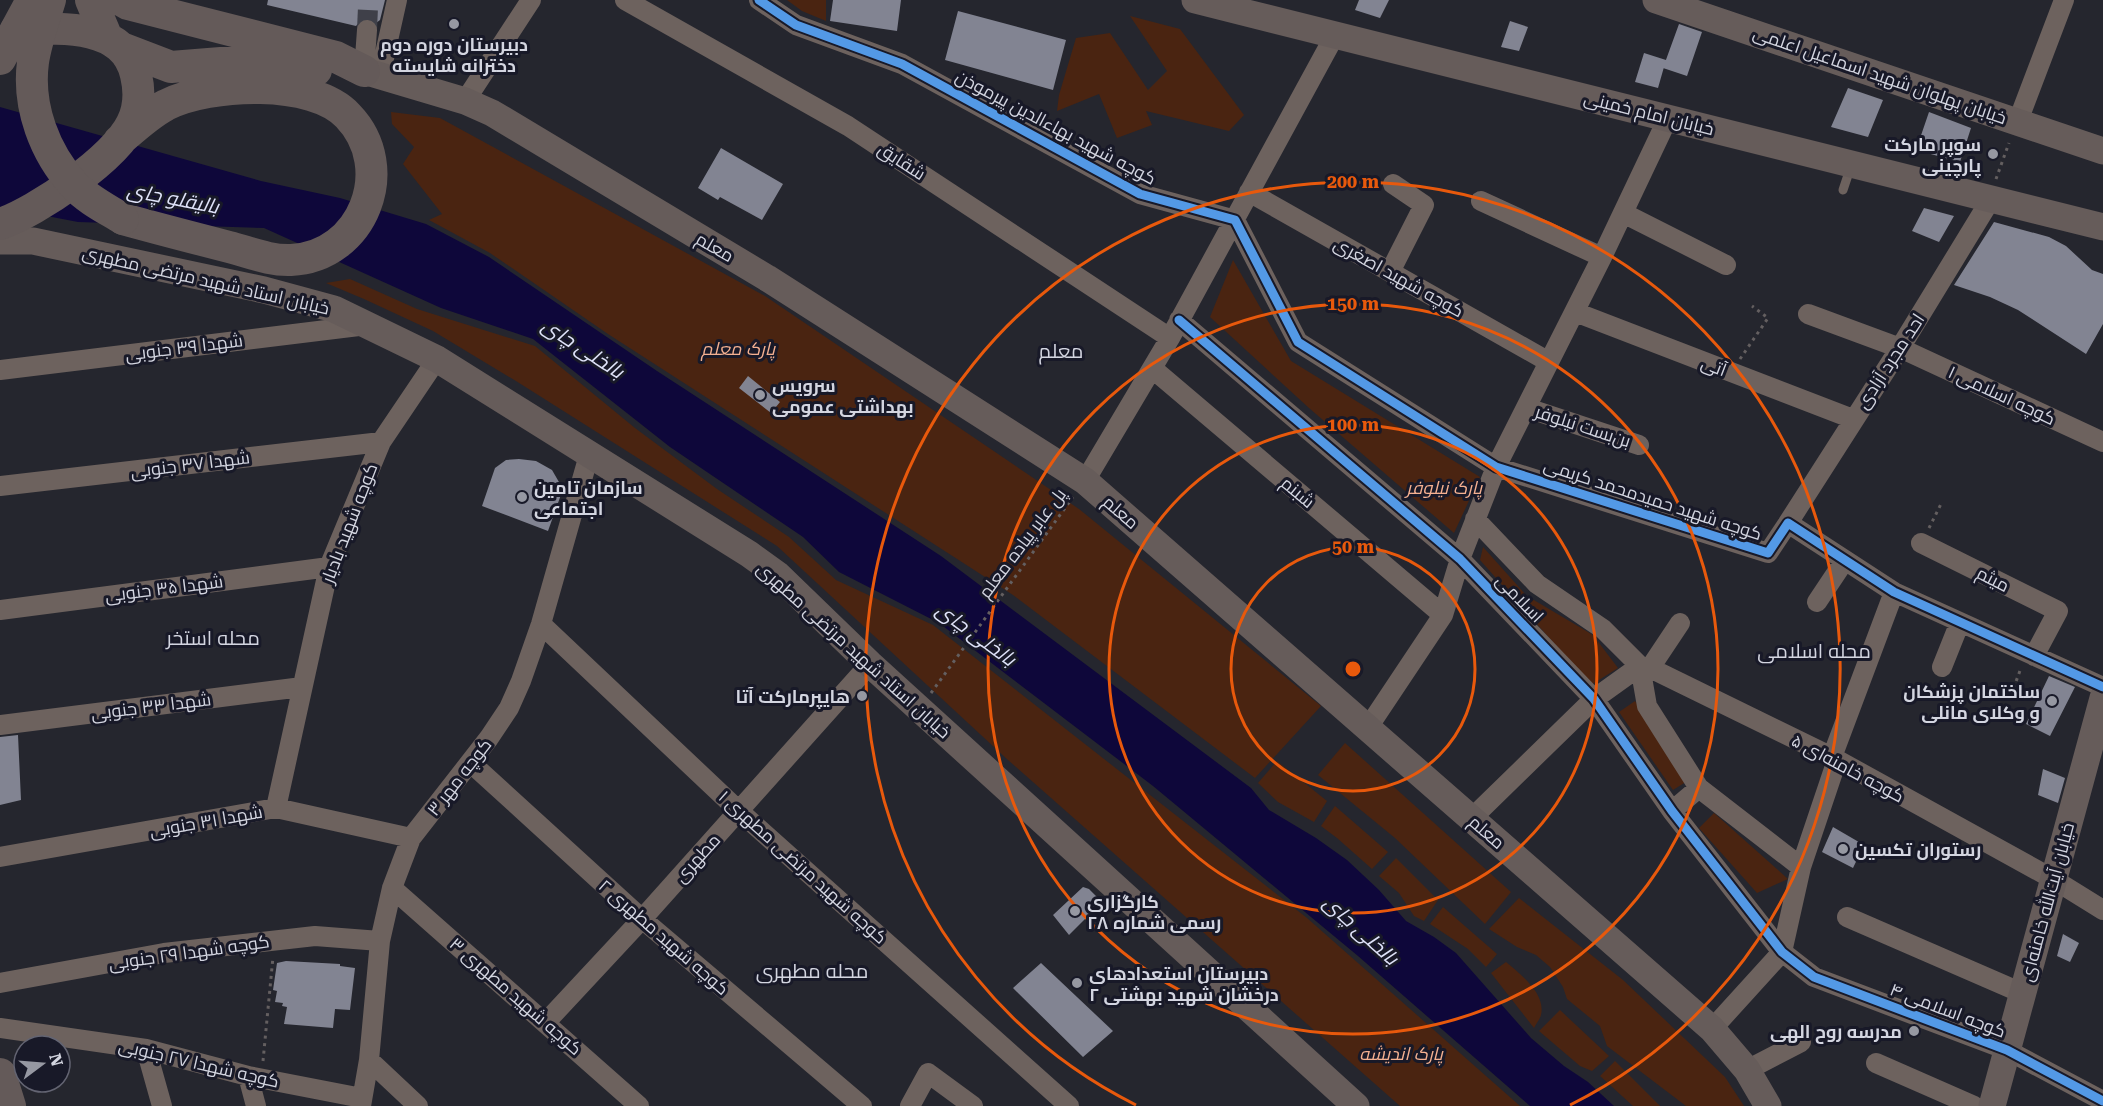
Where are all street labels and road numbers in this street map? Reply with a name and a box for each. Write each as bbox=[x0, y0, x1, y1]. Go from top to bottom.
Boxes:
street label: خیابان پهلوان شهید اسماعیل اعلمی bbox=[1750, 22, 2010, 130]
street label: کوچه شهید بهاءالدین پیرموذن bbox=[951, 65, 1160, 191]
street label: خیابان امام خمینی bbox=[1581, 87, 1716, 141]
street label: شقایق bbox=[873, 138, 930, 186]
street label: معلم bbox=[691, 228, 738, 268]
street label: کوچه شهید اصغری bbox=[1329, 233, 1468, 323]
street label: خیابان استاد شهید مرتضی مطهری bbox=[80, 241, 332, 320]
street label: احد مجرد آزادی bbox=[1851, 309, 1929, 413]
street label: شهدا ۳۹ جنوبی bbox=[124, 329, 244, 366]
street label: آتی bbox=[1698, 352, 1730, 381]
street label: کوچه اسلامی ۱ bbox=[1944, 361, 2059, 431]
street label: بن‌بست نیلوفر bbox=[1531, 400, 1633, 452]
street label: شهدا ۳۷ جنوبی bbox=[129, 446, 251, 483]
street label: کوچه شهید حمیدمحمد کریمی bbox=[1541, 454, 1765, 546]
street label: کوچه شهید بادیار bbox=[316, 460, 383, 587]
street label: شبنم bbox=[1276, 472, 1319, 514]
street label: پل عابر پیاده معلم bbox=[974, 484, 1072, 603]
street label: معلم bbox=[1098, 491, 1143, 535]
street label: خیابان استاد شهید مرتضی مطهری bbox=[752, 558, 955, 743]
street label: میثم bbox=[1972, 562, 2013, 598]
street label: اسلامی bbox=[1491, 569, 1548, 627]
street label: شهدا ۳۵ جنوبی bbox=[104, 570, 224, 607]
street label: شهدا ۳۳ جنوبی bbox=[90, 688, 213, 725]
street label: کوچه خامنه‌ای ۵ bbox=[1787, 730, 1908, 808]
street label: کوچه مهر ۳ bbox=[422, 734, 497, 821]
street label: کوچه شهید مرتضی مطهری ۱ bbox=[713, 786, 891, 950]
street label: شهدا ۳۱ جنوبی bbox=[148, 801, 264, 842]
street label: معلم bbox=[1464, 811, 1509, 855]
street label: خیابان آیت‌الله خامنه‌ای bbox=[2015, 820, 2079, 984]
street label: مطهری bbox=[670, 829, 725, 887]
street label: کوچه شهید مطهری ۲ bbox=[593, 875, 733, 1001]
street label: کوچه شهدا ۲۹ جنوبی bbox=[107, 930, 271, 976]
street label: کوچه شهید مطهری ۳ bbox=[444, 933, 586, 1061]
street label: کوچه اسلامی ۴ bbox=[1886, 978, 2009, 1044]
street label: کوچه شهدا ۲۷ جنوبی bbox=[116, 1034, 281, 1094]

